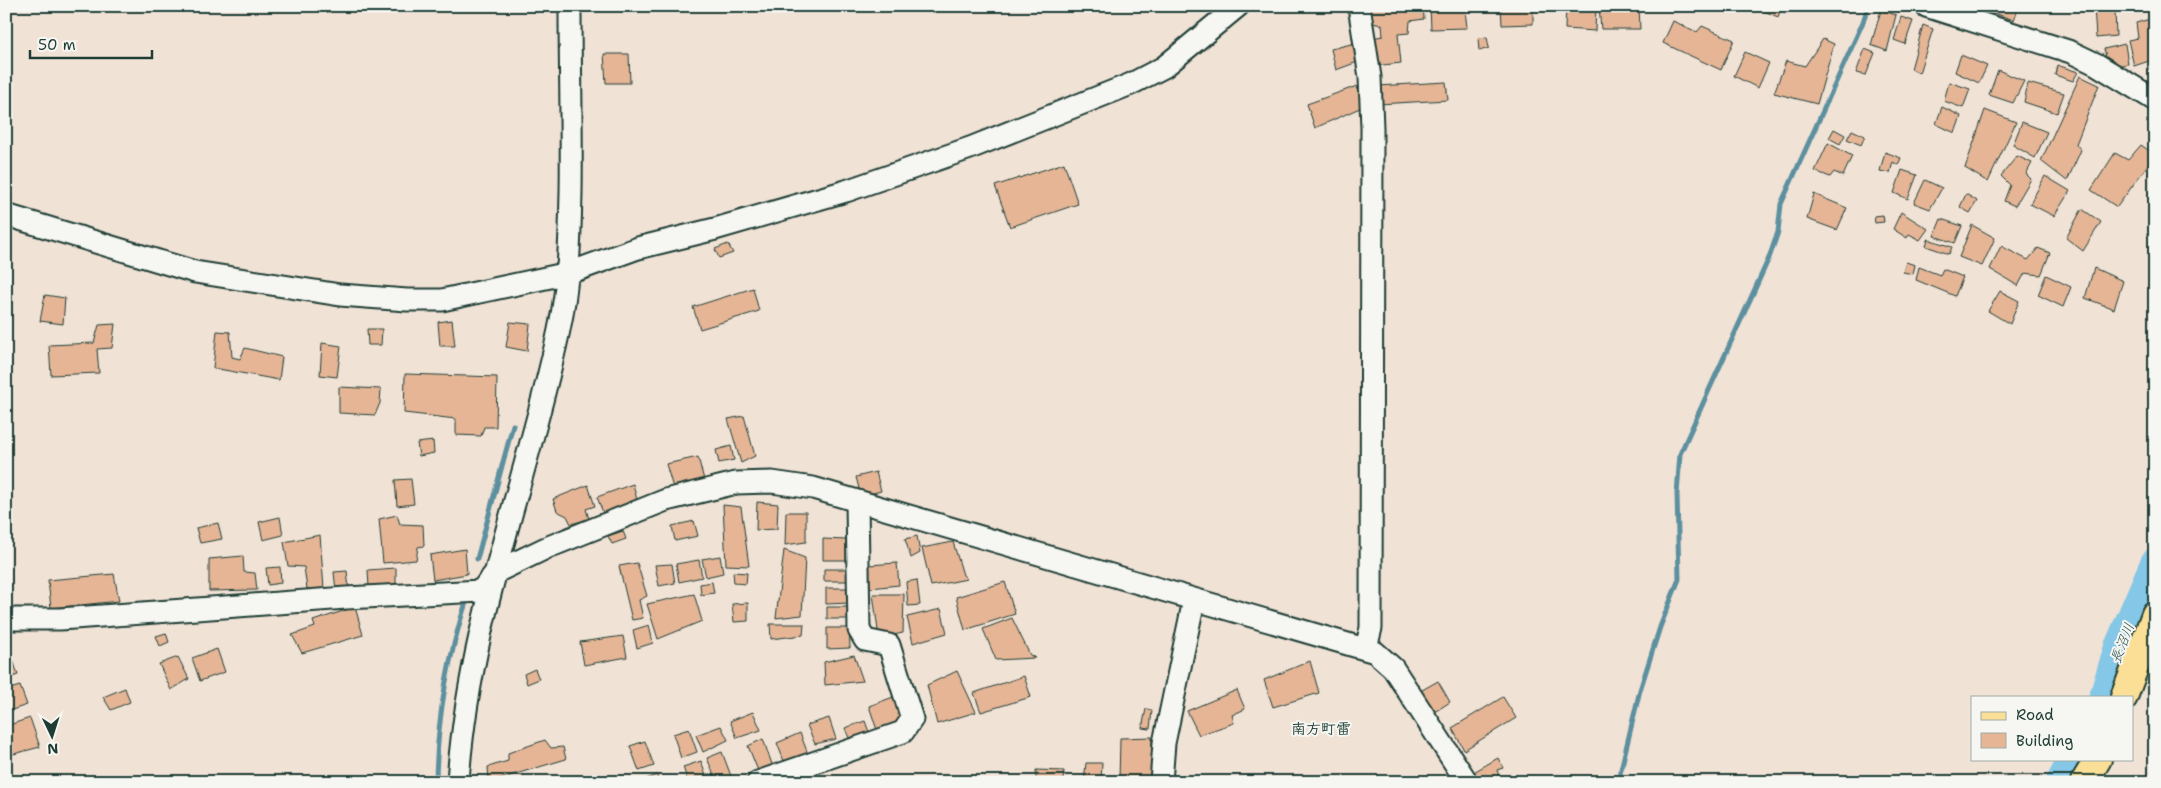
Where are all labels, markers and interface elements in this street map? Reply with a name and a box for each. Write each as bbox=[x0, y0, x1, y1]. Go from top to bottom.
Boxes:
scale bar bbox=[30, 28, 152, 60]
text: 50 m bbox=[38, 35, 76, 55]
water label: 長沼川 bbox=[2106, 620, 2138, 666]
legend bbox=[1971, 696, 2134, 760]
text: Road bbox=[2016, 705, 2054, 725]
north arrow bbox=[28, 710, 78, 760]
district label: 南方町雷 bbox=[1291, 719, 1351, 739]
text: Building bbox=[2016, 731, 2073, 751]
text: N bbox=[47, 740, 59, 758]

